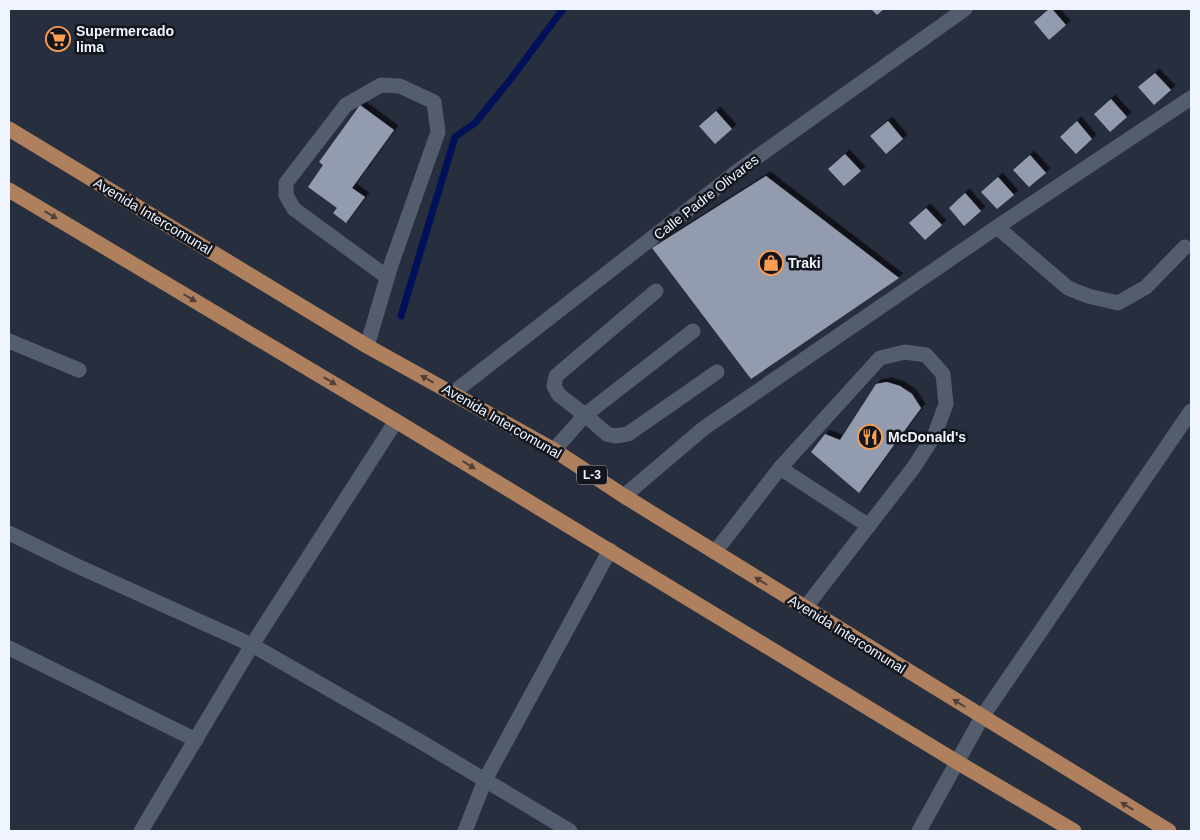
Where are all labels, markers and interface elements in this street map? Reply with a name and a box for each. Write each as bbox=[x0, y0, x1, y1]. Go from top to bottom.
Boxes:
place label: Supermercado lima bbox=[76, 23, 174, 55]
supermarket icon: Supermercado lima bbox=[45, 26, 71, 52]
street label: Calle Padre Olivares bbox=[650, 151, 762, 243]
street label: Avenida Intercomunal bbox=[91, 174, 215, 258]
one-way arrow bbox=[44, 210, 57, 219]
shop icon: Traki bbox=[758, 250, 784, 276]
place label: Traki bbox=[788, 255, 821, 271]
one-way arrow bbox=[184, 293, 197, 302]
one-way arrow bbox=[421, 375, 434, 384]
one-way arrow bbox=[323, 377, 336, 386]
street label: Avenida Intercomunal bbox=[439, 380, 565, 462]
restaurant icon: McDonald's bbox=[857, 424, 883, 450]
place label: McDonald's bbox=[888, 429, 966, 445]
one-way arrow bbox=[462, 460, 475, 469]
road number: L-3 bbox=[577, 466, 607, 484]
one-way arrow bbox=[755, 576, 768, 585]
street label: Avenida Intercomunal bbox=[785, 591, 909, 677]
one-way arrow bbox=[952, 698, 965, 708]
one-way arrow bbox=[1121, 801, 1134, 810]

